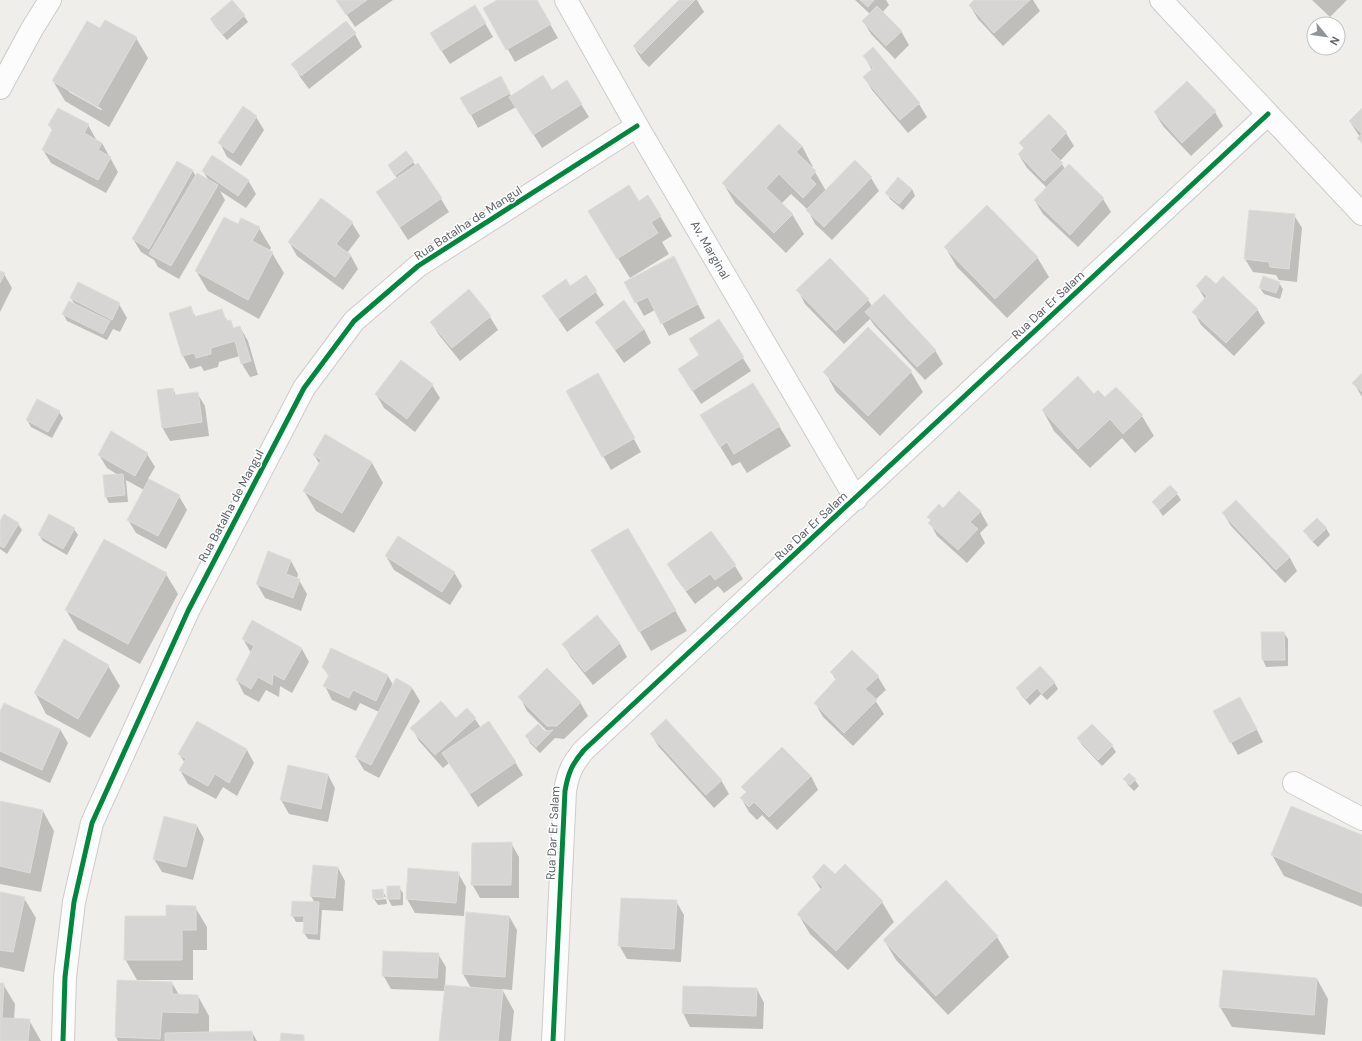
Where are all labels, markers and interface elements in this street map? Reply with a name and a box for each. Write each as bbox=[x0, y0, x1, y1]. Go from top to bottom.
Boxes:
north arrow bbox=[1306, 16, 1346, 56]
text: N bbox=[1327, 34, 1343, 48]
street label: Rua Batalha de Mangul bbox=[411, 182, 525, 264]
street label: Av. Marginal bbox=[687, 218, 733, 282]
street label: Rua Dar Er Salam bbox=[1008, 267, 1088, 343]
street label: Rua Batalha de Mangul bbox=[195, 447, 267, 565]
street label: Rua Dar Er Salam bbox=[771, 488, 851, 564]
street label: Rua Dar Er Salam bbox=[543, 786, 563, 880]

